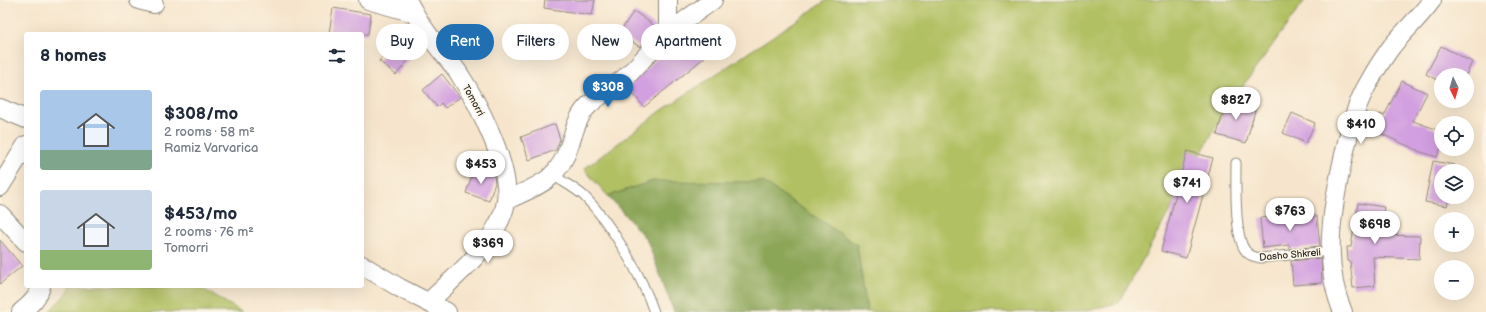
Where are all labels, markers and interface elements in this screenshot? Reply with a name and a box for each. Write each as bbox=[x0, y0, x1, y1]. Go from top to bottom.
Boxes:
chip: Buy bbox=[376, 24, 428, 60]
chip: Rent bbox=[436, 24, 494, 60]
chip: Filters bbox=[502, 24, 569, 60]
chip: New bbox=[577, 24, 633, 60]
chip: Apartment bbox=[641, 24, 736, 60]
icon: filters bbox=[326, 45, 348, 67]
text: 8 homes bbox=[40, 46, 106, 66]
north arrow bbox=[1434, 68, 1474, 108]
map controls bbox=[1434, 68, 1474, 300]
pin: $308 bbox=[584, 74, 632, 108]
text: $308 bbox=[592, 79, 624, 95]
street label: Tomorri bbox=[460, 83, 487, 118]
pin: $827 bbox=[1212, 87, 1260, 121]
text: $827 bbox=[1220, 92, 1252, 108]
text: $308/mo bbox=[164, 104, 238, 124]
icon: home bbox=[72, 106, 120, 154]
pin: $410 bbox=[1337, 111, 1385, 145]
text: $410 bbox=[1346, 116, 1376, 132]
button: locate bbox=[1434, 116, 1474, 156]
text: 2 rooms · 58 m² bbox=[164, 124, 255, 140]
text: Ramiz Varvarica bbox=[164, 140, 258, 156]
pin: $453 bbox=[457, 151, 505, 185]
text: $453 bbox=[465, 156, 497, 172]
button: layers bbox=[1434, 164, 1474, 204]
pin: $741 bbox=[1163, 170, 1211, 204]
text: $741 bbox=[1173, 175, 1201, 191]
pin: $763 bbox=[1266, 198, 1314, 232]
text: $763 bbox=[1274, 203, 1306, 219]
text: $453/mo bbox=[164, 204, 237, 224]
icon: home bbox=[72, 206, 120, 254]
pin: $698 bbox=[1351, 211, 1399, 245]
button: + bbox=[1434, 212, 1474, 252]
text: $698 bbox=[1359, 216, 1391, 232]
text: 2 rooms · 76 m² bbox=[164, 224, 254, 240]
pin: $369 bbox=[464, 230, 512, 264]
text: $369 bbox=[472, 235, 504, 251]
text: Tomorri bbox=[164, 240, 208, 256]
street label: Dasho Shkreli bbox=[1259, 246, 1321, 264]
button: − bbox=[1434, 260, 1474, 300]

